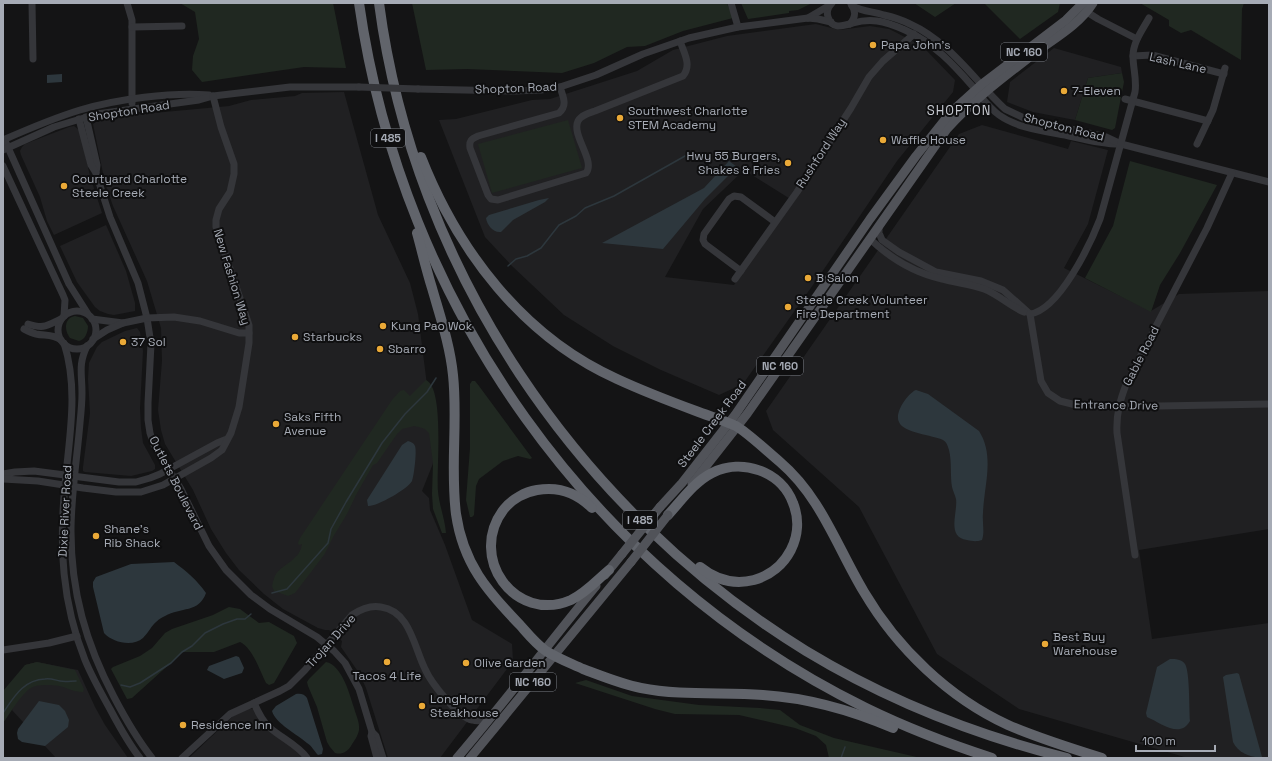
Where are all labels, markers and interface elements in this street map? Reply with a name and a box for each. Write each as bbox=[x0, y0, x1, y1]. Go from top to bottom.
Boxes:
place label: Papa John's bbox=[881, 37, 951, 53]
marker: Papa John's bbox=[868, 40, 878, 50]
road number: NC 160 bbox=[1001, 43, 1047, 61]
street label: Lash Lane bbox=[1148, 49, 1208, 77]
street label: Shopton Road bbox=[475, 79, 557, 97]
place label: 7-Eleven bbox=[1072, 83, 1121, 99]
marker: 7-Eleven bbox=[1059, 86, 1069, 96]
street label: Shopton Road bbox=[87, 97, 171, 125]
district label: SHOPTON bbox=[927, 102, 991, 119]
place label: Southwest Charlotte STEM Academy bbox=[628, 103, 748, 133]
street label: Shopton Road bbox=[1022, 109, 1106, 145]
marker: Southwest Charlotte STEM Academy bbox=[615, 113, 625, 123]
street label: Rushford Way bbox=[792, 115, 850, 191]
road number: I 485 bbox=[371, 129, 405, 147]
place label: Waffle House bbox=[891, 132, 966, 148]
marker: Waffle House bbox=[878, 135, 888, 145]
place label: Hwy 55 Burgers, Shakes & Fries bbox=[686, 148, 780, 178]
marker: Hwy 55 Burgers, Shakes & Fries bbox=[783, 158, 793, 168]
place label: Courtyard Charlotte Steele Creek bbox=[72, 171, 187, 201]
marker: Courtyard Charlotte Steele Creek bbox=[59, 181, 69, 191]
street label: New Fashion Way bbox=[210, 227, 254, 327]
place label: B Salon bbox=[816, 270, 859, 286]
marker: B Salon bbox=[803, 273, 813, 283]
place label: Steele Creek Volunteer Fire Department bbox=[796, 292, 928, 322]
marker: Steele Creek Volunteer Fire Department bbox=[783, 302, 793, 312]
place label: Kung Pao Wok bbox=[391, 318, 473, 334]
marker: Kung Pao Wok bbox=[378, 321, 388, 331]
street label: Gable Road bbox=[1119, 323, 1163, 389]
place label: Starbucks bbox=[303, 329, 362, 345]
marker: Starbucks bbox=[290, 332, 300, 342]
place label: 37 Sol bbox=[131, 334, 166, 350]
marker: 37 Sol bbox=[118, 337, 128, 347]
place label: Sbarro bbox=[388, 341, 426, 357]
marker: Sbarro bbox=[375, 344, 385, 354]
road number: NC 160 bbox=[757, 357, 803, 375]
street label: Steele Creek Road bbox=[674, 377, 750, 471]
street label: Entrance Drive bbox=[1074, 396, 1158, 414]
place label: Saks Fifth Avenue bbox=[284, 409, 341, 439]
marker: Saks Fifth Avenue bbox=[271, 419, 281, 429]
street label: Outlets Boulevard bbox=[145, 433, 207, 533]
street label: Dixie River Road bbox=[55, 465, 75, 557]
road number: I 485 bbox=[623, 511, 657, 529]
place label: Shane's Rib Shack bbox=[104, 521, 161, 551]
marker: Shane's Rib Shack bbox=[91, 531, 101, 541]
street label: Trojan Drive bbox=[303, 611, 359, 671]
place label: Best Buy Warehouse bbox=[1053, 629, 1117, 659]
marker: Best Buy Warehouse bbox=[1040, 639, 1050, 649]
place label: Olive Garden bbox=[474, 655, 546, 671]
marker: Tacos 4 Life bbox=[382, 657, 392, 667]
marker: Olive Garden bbox=[461, 658, 471, 668]
place label: Tacos 4 Life bbox=[353, 668, 421, 684]
road number: NC 160 bbox=[510, 673, 556, 691]
place label: LongHorn Steakhouse bbox=[430, 691, 499, 721]
marker: LongHorn Steakhouse bbox=[417, 701, 427, 711]
place label: Residence Inn bbox=[191, 717, 272, 733]
marker: Residence Inn bbox=[178, 720, 188, 730]
scale bar bbox=[1136, 727, 1215, 753]
text: 100 m bbox=[1142, 733, 1176, 749]

